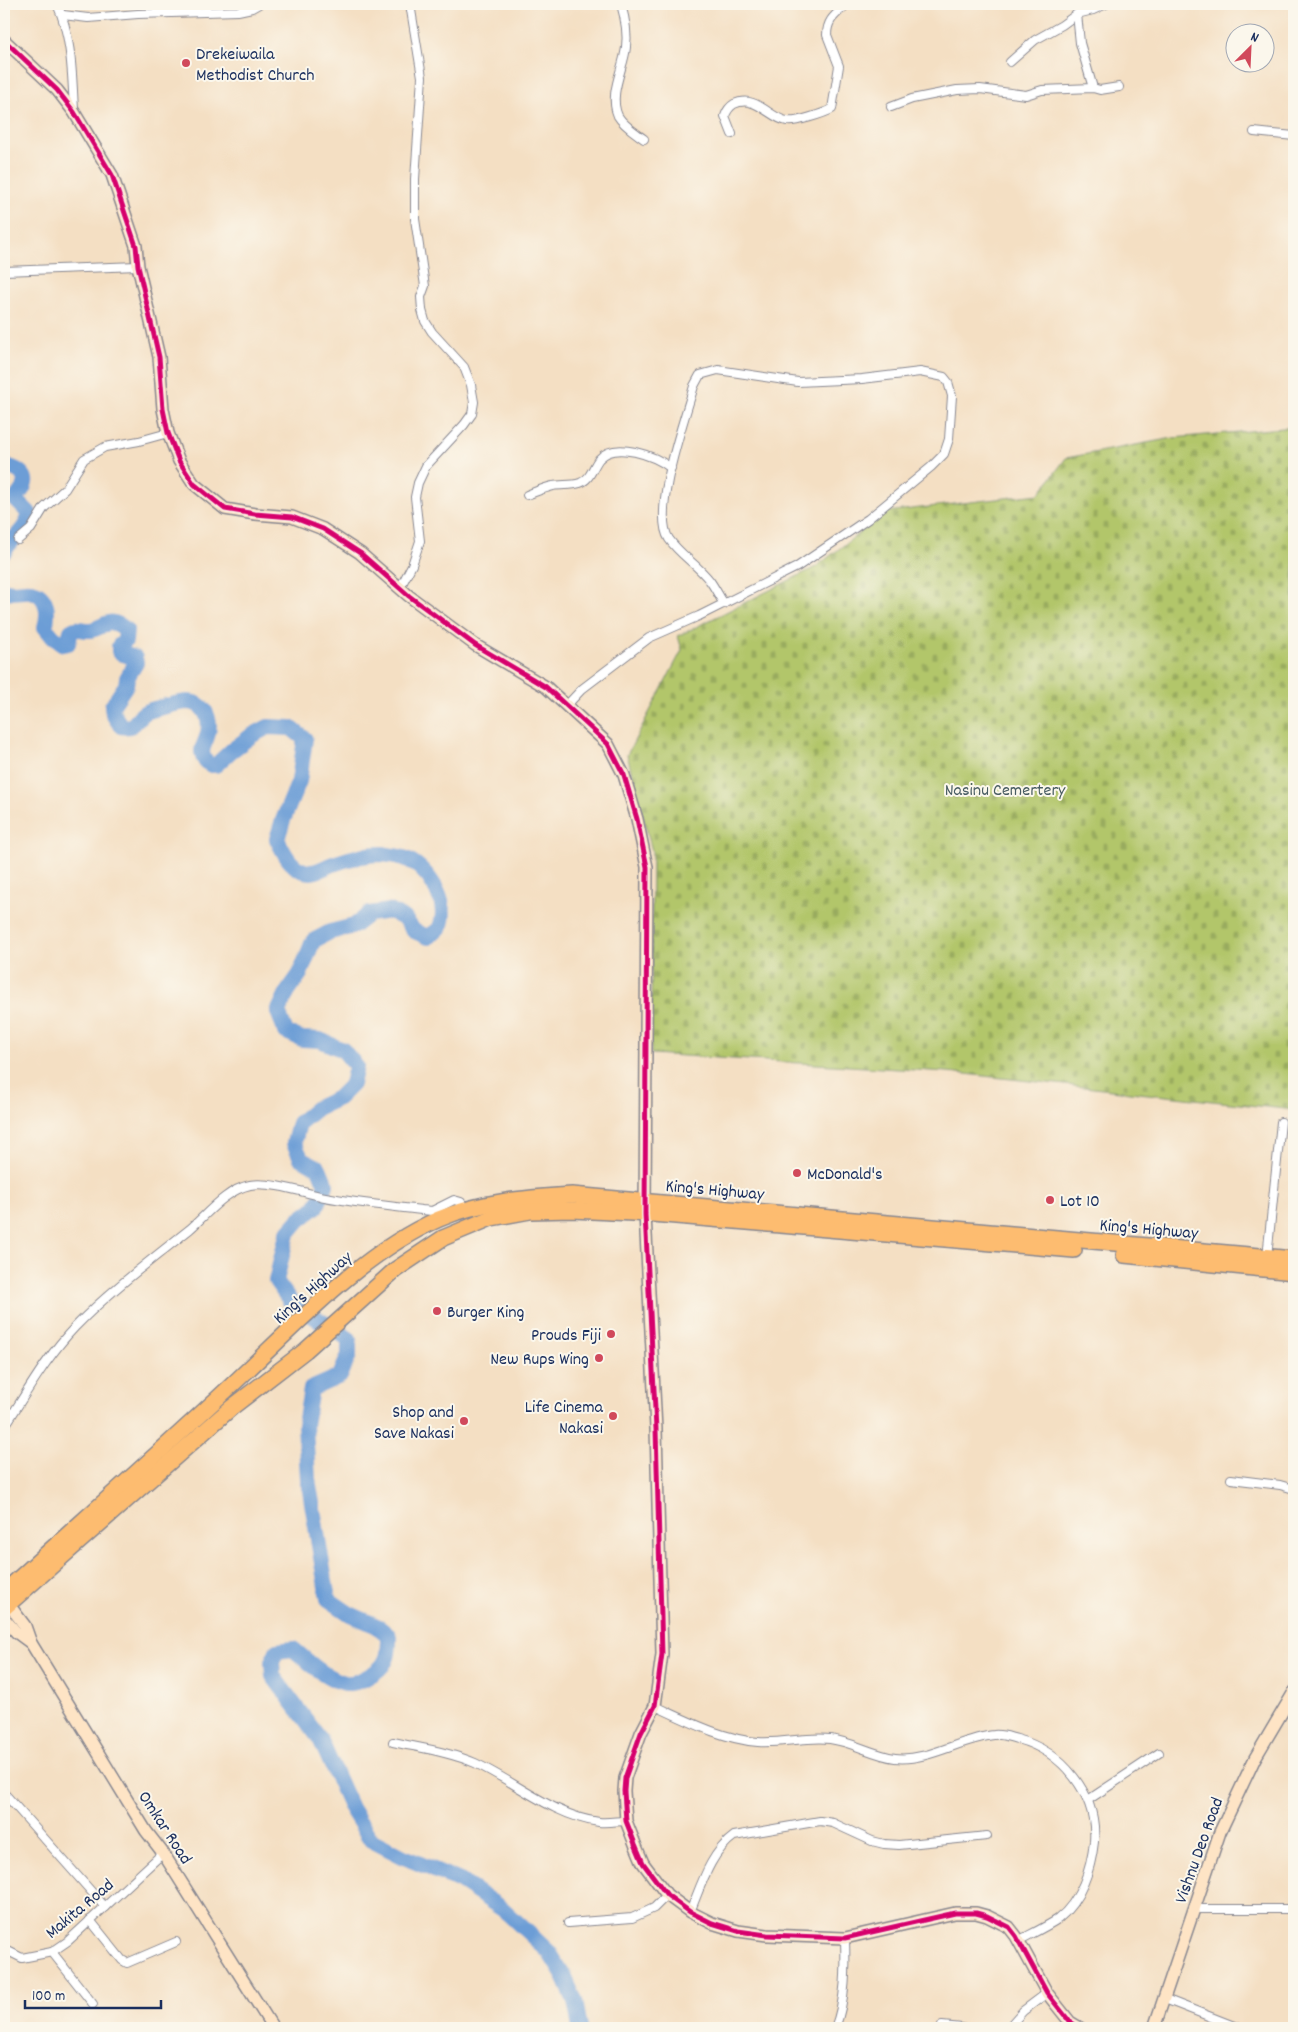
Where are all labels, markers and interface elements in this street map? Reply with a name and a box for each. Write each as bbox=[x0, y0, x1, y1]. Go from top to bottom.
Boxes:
north arrow bbox=[1226, 22, 1276, 72]
text: N bbox=[1247, 27, 1262, 49]
place label: Drekeiwaila Methodist Church bbox=[196, 43, 315, 89]
marker: Drekeiwaila Methodist Church bbox=[180, 57, 192, 69]
park label: Nasinu Cemertery bbox=[945, 779, 1066, 804]
place label: McDonald's bbox=[807, 1163, 883, 1188]
marker: McDonald's bbox=[791, 1167, 803, 1179]
street label: King's Highway bbox=[664, 1175, 766, 1208]
place label: Lot 10 bbox=[1060, 1190, 1100, 1215]
marker: Lot 10 bbox=[1044, 1194, 1056, 1206]
street label: King's Highway bbox=[1098, 1214, 1200, 1247]
street label: King's Highway bbox=[269, 1246, 359, 1331]
place label: Burger King bbox=[447, 1301, 524, 1326]
marker: Burger King bbox=[431, 1305, 443, 1317]
place label: Prouds Fiji bbox=[531, 1324, 601, 1349]
marker: Prouds Fiji bbox=[605, 1328, 617, 1340]
place label: New Rups Wing bbox=[490, 1348, 589, 1373]
marker: New Rups Wing bbox=[593, 1352, 605, 1364]
place label: Life Cinema Nakasi bbox=[525, 1396, 604, 1442]
place label: Shop and Save Nakasi bbox=[374, 1401, 454, 1447]
marker: Life Cinema Nakasi bbox=[607, 1410, 619, 1422]
marker: Shop and Save Nakasi bbox=[458, 1415, 470, 1427]
street label: Omkar Road bbox=[131, 1787, 197, 1870]
street label: Vishnu Deo Road bbox=[1170, 1794, 1231, 1907]
street label: Makita Road bbox=[41, 1874, 120, 1946]
scale bar bbox=[25, 1977, 161, 2009]
text: 100 m bbox=[32, 1986, 65, 2008]

